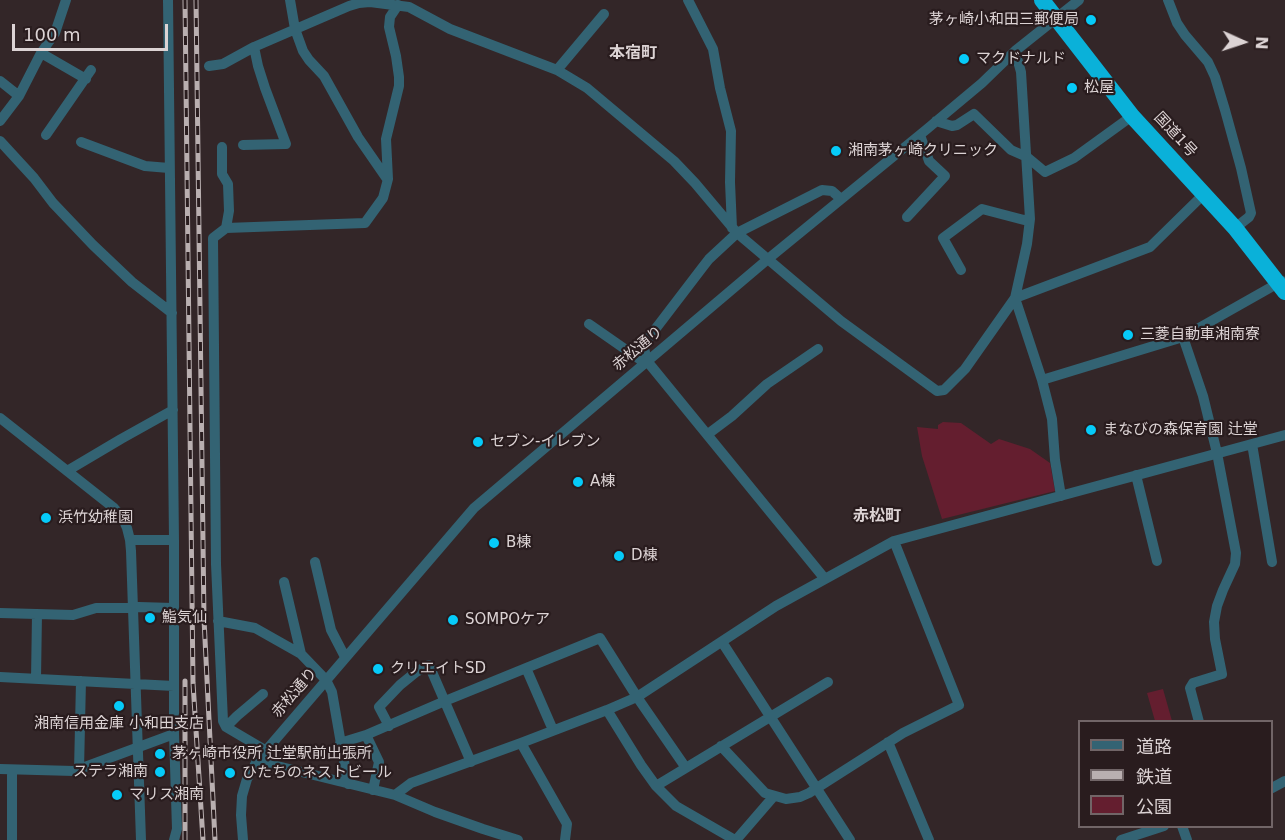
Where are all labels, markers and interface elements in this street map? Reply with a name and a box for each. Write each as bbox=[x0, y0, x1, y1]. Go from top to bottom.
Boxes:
place label: 茅ヶ崎小和田三郵便局 bbox=[929, 11, 1079, 29]
scale bar bbox=[15, 12, 171, 50]
north arrow bbox=[1213, 12, 1273, 72]
marker: 茅ヶ崎小和田三郵便局 bbox=[1084, 13, 1098, 27]
text: 100 m bbox=[23, 24, 81, 45]
text: N bbox=[1252, 36, 1271, 50]
district label: 本宿町 bbox=[609, 44, 657, 64]
place label: マクドナルド bbox=[976, 50, 1066, 68]
marker: マクドナルド bbox=[957, 52, 971, 66]
place label: 松屋 bbox=[1084, 79, 1114, 97]
marker: 松屋 bbox=[1065, 81, 1079, 95]
street label: 国道1号 bbox=[1150, 109, 1200, 161]
place label: 湘南茅ヶ崎クリニック bbox=[848, 142, 998, 160]
marker: 湘南茅ヶ崎クリニック bbox=[829, 144, 843, 158]
street label: 赤松通り bbox=[609, 323, 667, 375]
place label: 三菱自動車湘南寮 bbox=[1140, 326, 1260, 344]
marker: 三菱自動車湘南寮 bbox=[1121, 328, 1135, 342]
place label: まなびの森保育園 辻堂 bbox=[1103, 421, 1258, 439]
marker: まなびの森保育園 辻堂 bbox=[1084, 423, 1098, 437]
place label: セブン-イレブン bbox=[490, 433, 600, 451]
marker: セブン-イレブン bbox=[471, 435, 485, 449]
place label: A棟 bbox=[590, 473, 615, 491]
marker: A棟 bbox=[571, 475, 585, 489]
district label: 赤松町 bbox=[853, 507, 901, 527]
place label: 浜竹幼稚園 bbox=[58, 509, 133, 527]
marker: 浜竹幼稚園 bbox=[39, 511, 53, 525]
place label: B棟 bbox=[506, 534, 531, 552]
marker: B棟 bbox=[487, 536, 501, 550]
place label: D棟 bbox=[631, 547, 658, 565]
marker: D棟 bbox=[612, 549, 626, 563]
place label: 鮨気仙 bbox=[162, 609, 207, 627]
marker: 鮨気仙 bbox=[143, 611, 157, 625]
place label: SOMPOケア bbox=[465, 611, 550, 629]
marker: SOMPOケア bbox=[446, 613, 460, 627]
place label: クリエイトSD bbox=[390, 660, 486, 678]
marker: クリエイトSD bbox=[371, 662, 385, 676]
street label: 赤松通り bbox=[269, 664, 321, 722]
marker: 湘南信用金庫 小和田支店 bbox=[112, 699, 126, 713]
place label: 湘南信用金庫 小和田支店 bbox=[34, 715, 204, 733]
legend bbox=[1078, 720, 1273, 828]
text: 道路 bbox=[1136, 736, 1172, 757]
place label: 茅ヶ崎市役所 辻堂駅前出張所 bbox=[172, 745, 372, 763]
marker: 茅ヶ崎市役所 辻堂駅前出張所 bbox=[153, 747, 167, 761]
place label: ステラ湘南 bbox=[73, 763, 148, 781]
place label: ひたちのネストビール bbox=[242, 764, 392, 782]
marker: ステラ湘南 bbox=[153, 765, 167, 779]
marker: ひたちのネストビール bbox=[223, 766, 237, 780]
text: 鉄道 bbox=[1136, 766, 1172, 787]
place label: マリス湘南 bbox=[129, 786, 204, 804]
marker: マリス湘南 bbox=[110, 788, 124, 802]
text: 公園 bbox=[1136, 796, 1172, 817]

